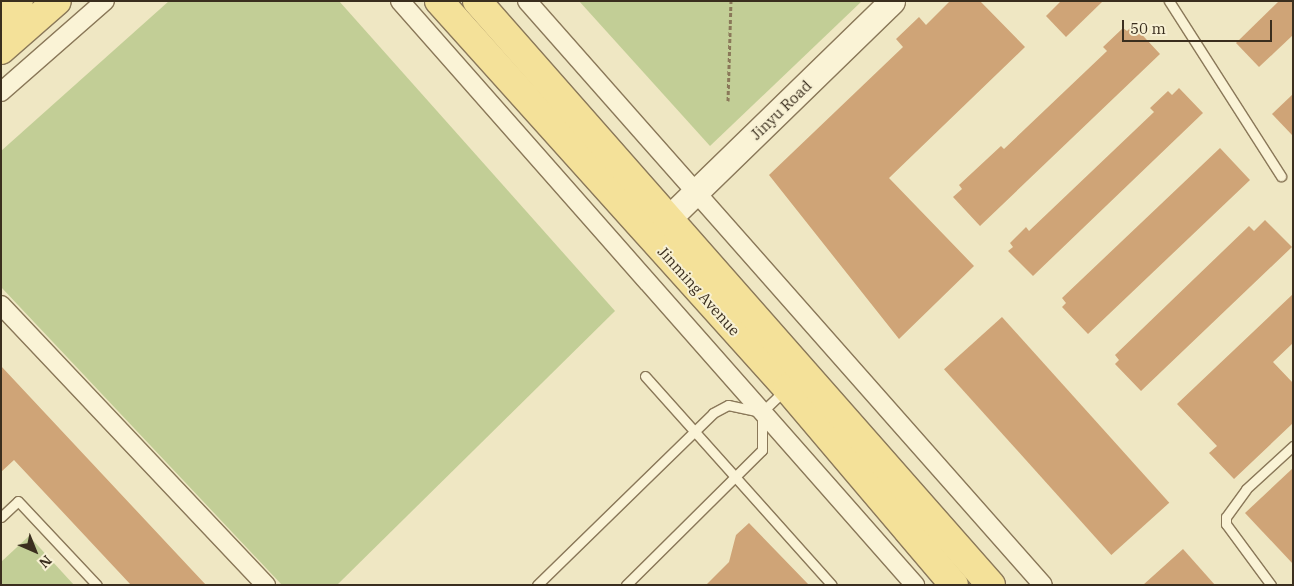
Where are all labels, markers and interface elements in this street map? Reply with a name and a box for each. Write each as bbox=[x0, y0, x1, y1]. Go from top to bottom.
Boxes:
scale bar bbox=[1124, 10, 1274, 42]
text: 50 m bbox=[1130, 19, 1166, 38]
street label: Jinyu Road bbox=[747, 77, 815, 143]
street label: Jinming Avenue bbox=[654, 243, 744, 339]
north arrow bbox=[10, 526, 60, 576]
text: N bbox=[35, 551, 56, 572]

